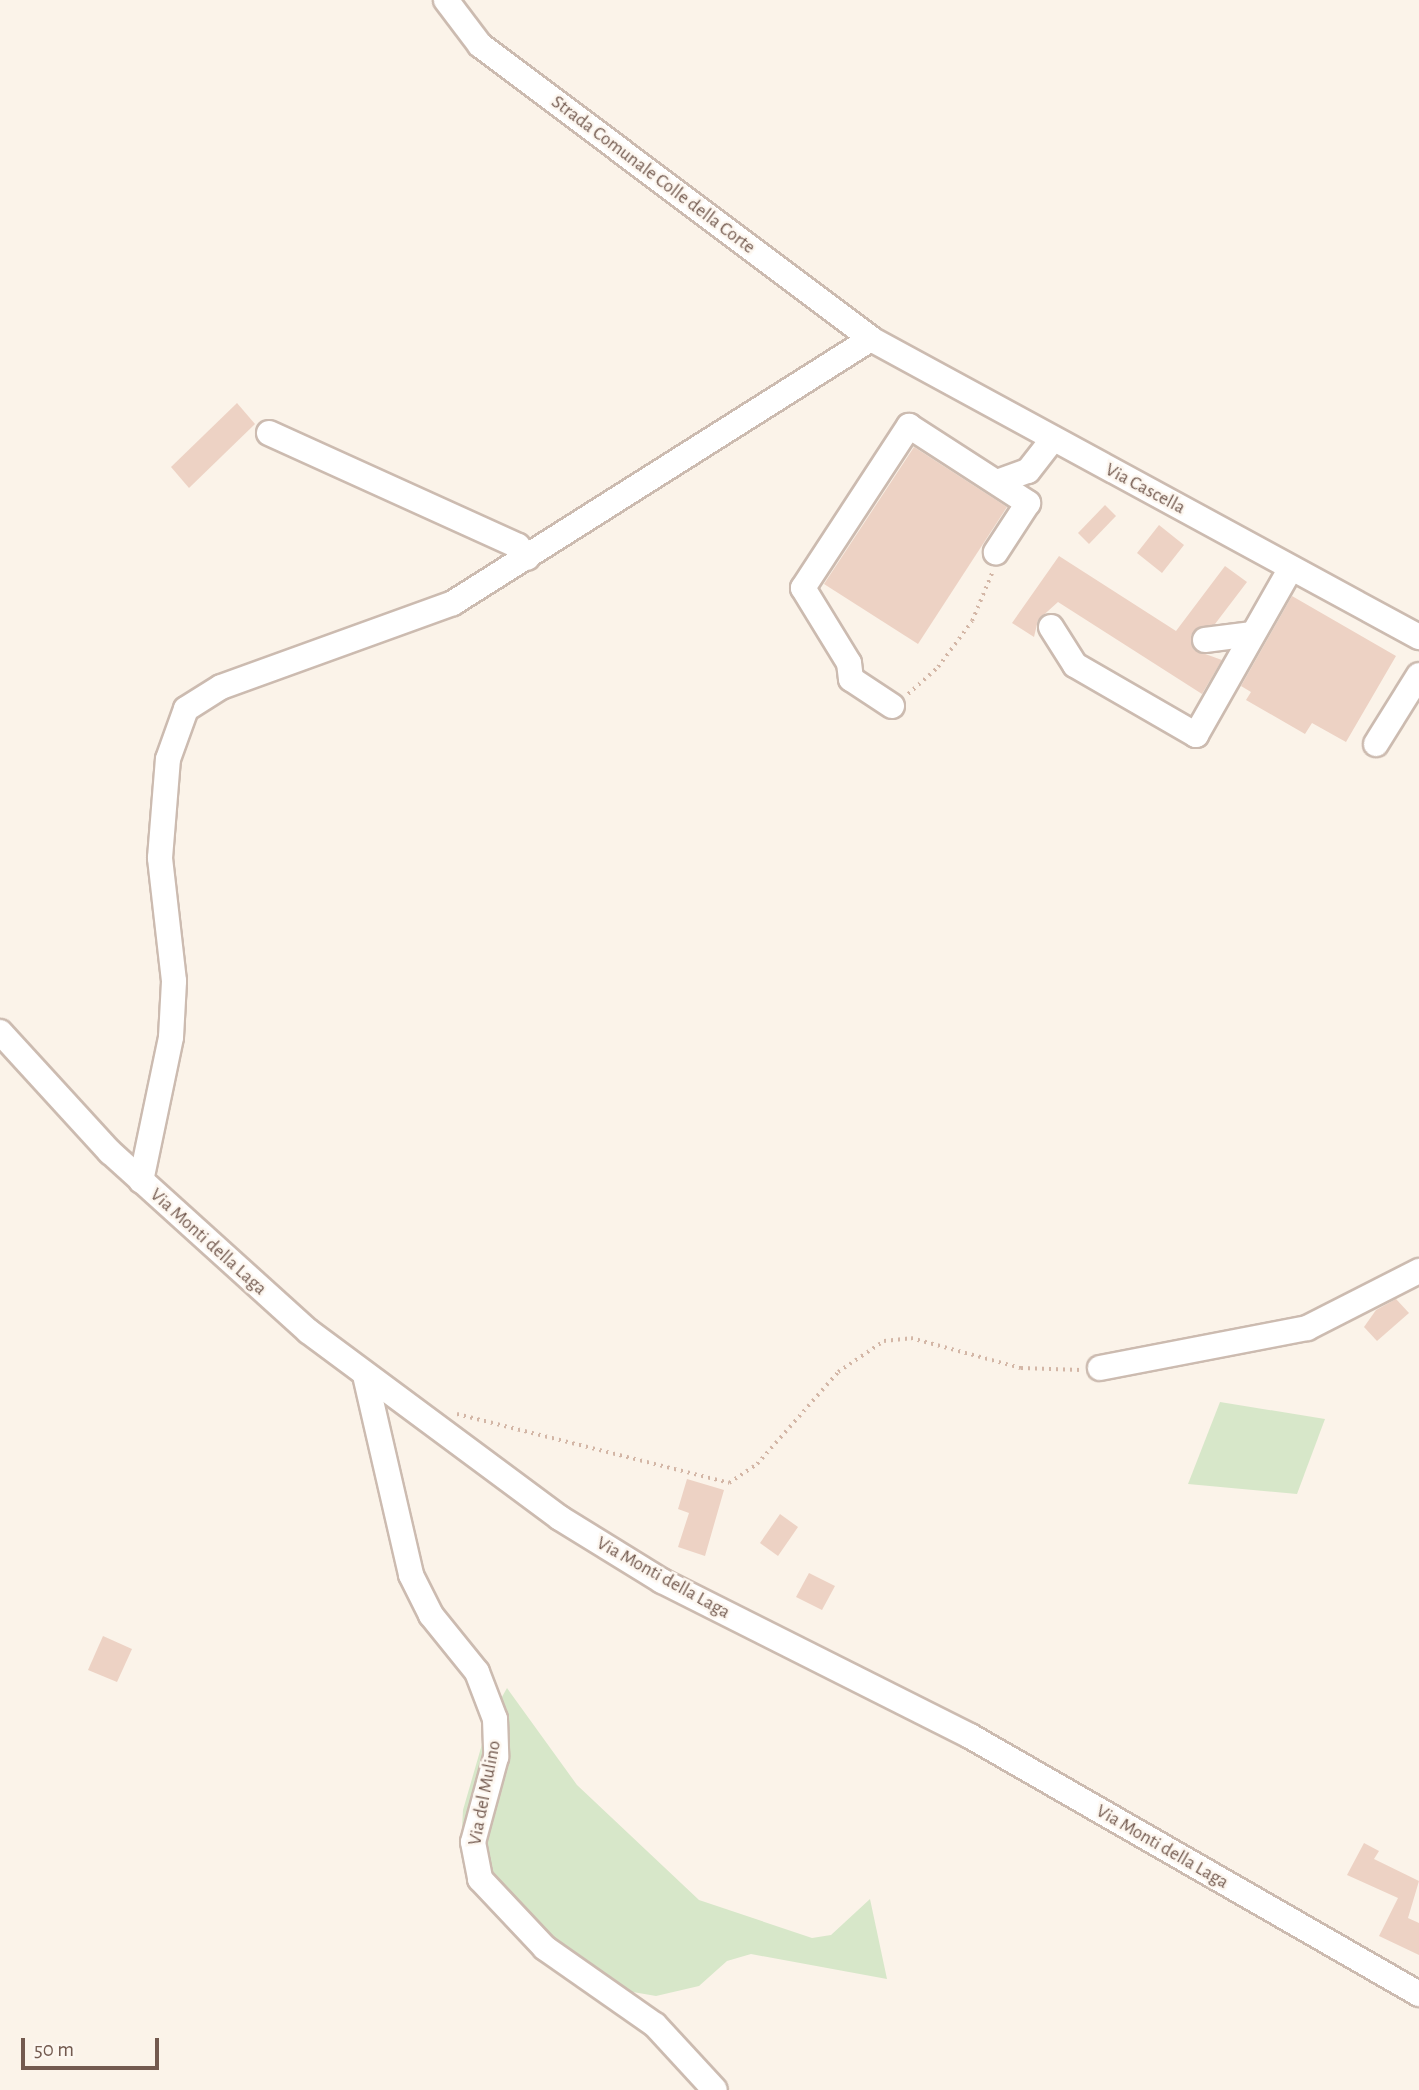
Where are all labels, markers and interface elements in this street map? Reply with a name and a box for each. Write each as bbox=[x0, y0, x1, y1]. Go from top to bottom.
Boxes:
street label: Strada Comunale Colle della Corte bbox=[547, 91, 759, 259]
street label: Via Cascella bbox=[1101, 458, 1189, 520]
street label: Via Monti della Laga bbox=[145, 1184, 271, 1300]
street label: Via Monti della Laga bbox=[592, 1532, 734, 1624]
street label: Via del Mulino bbox=[464, 1739, 506, 1847]
street label: Via Monti della Laga bbox=[1092, 1800, 1232, 1894]
scale bar bbox=[24, 2024, 163, 2068]
text: 50 m bbox=[34, 2039, 74, 2060]

